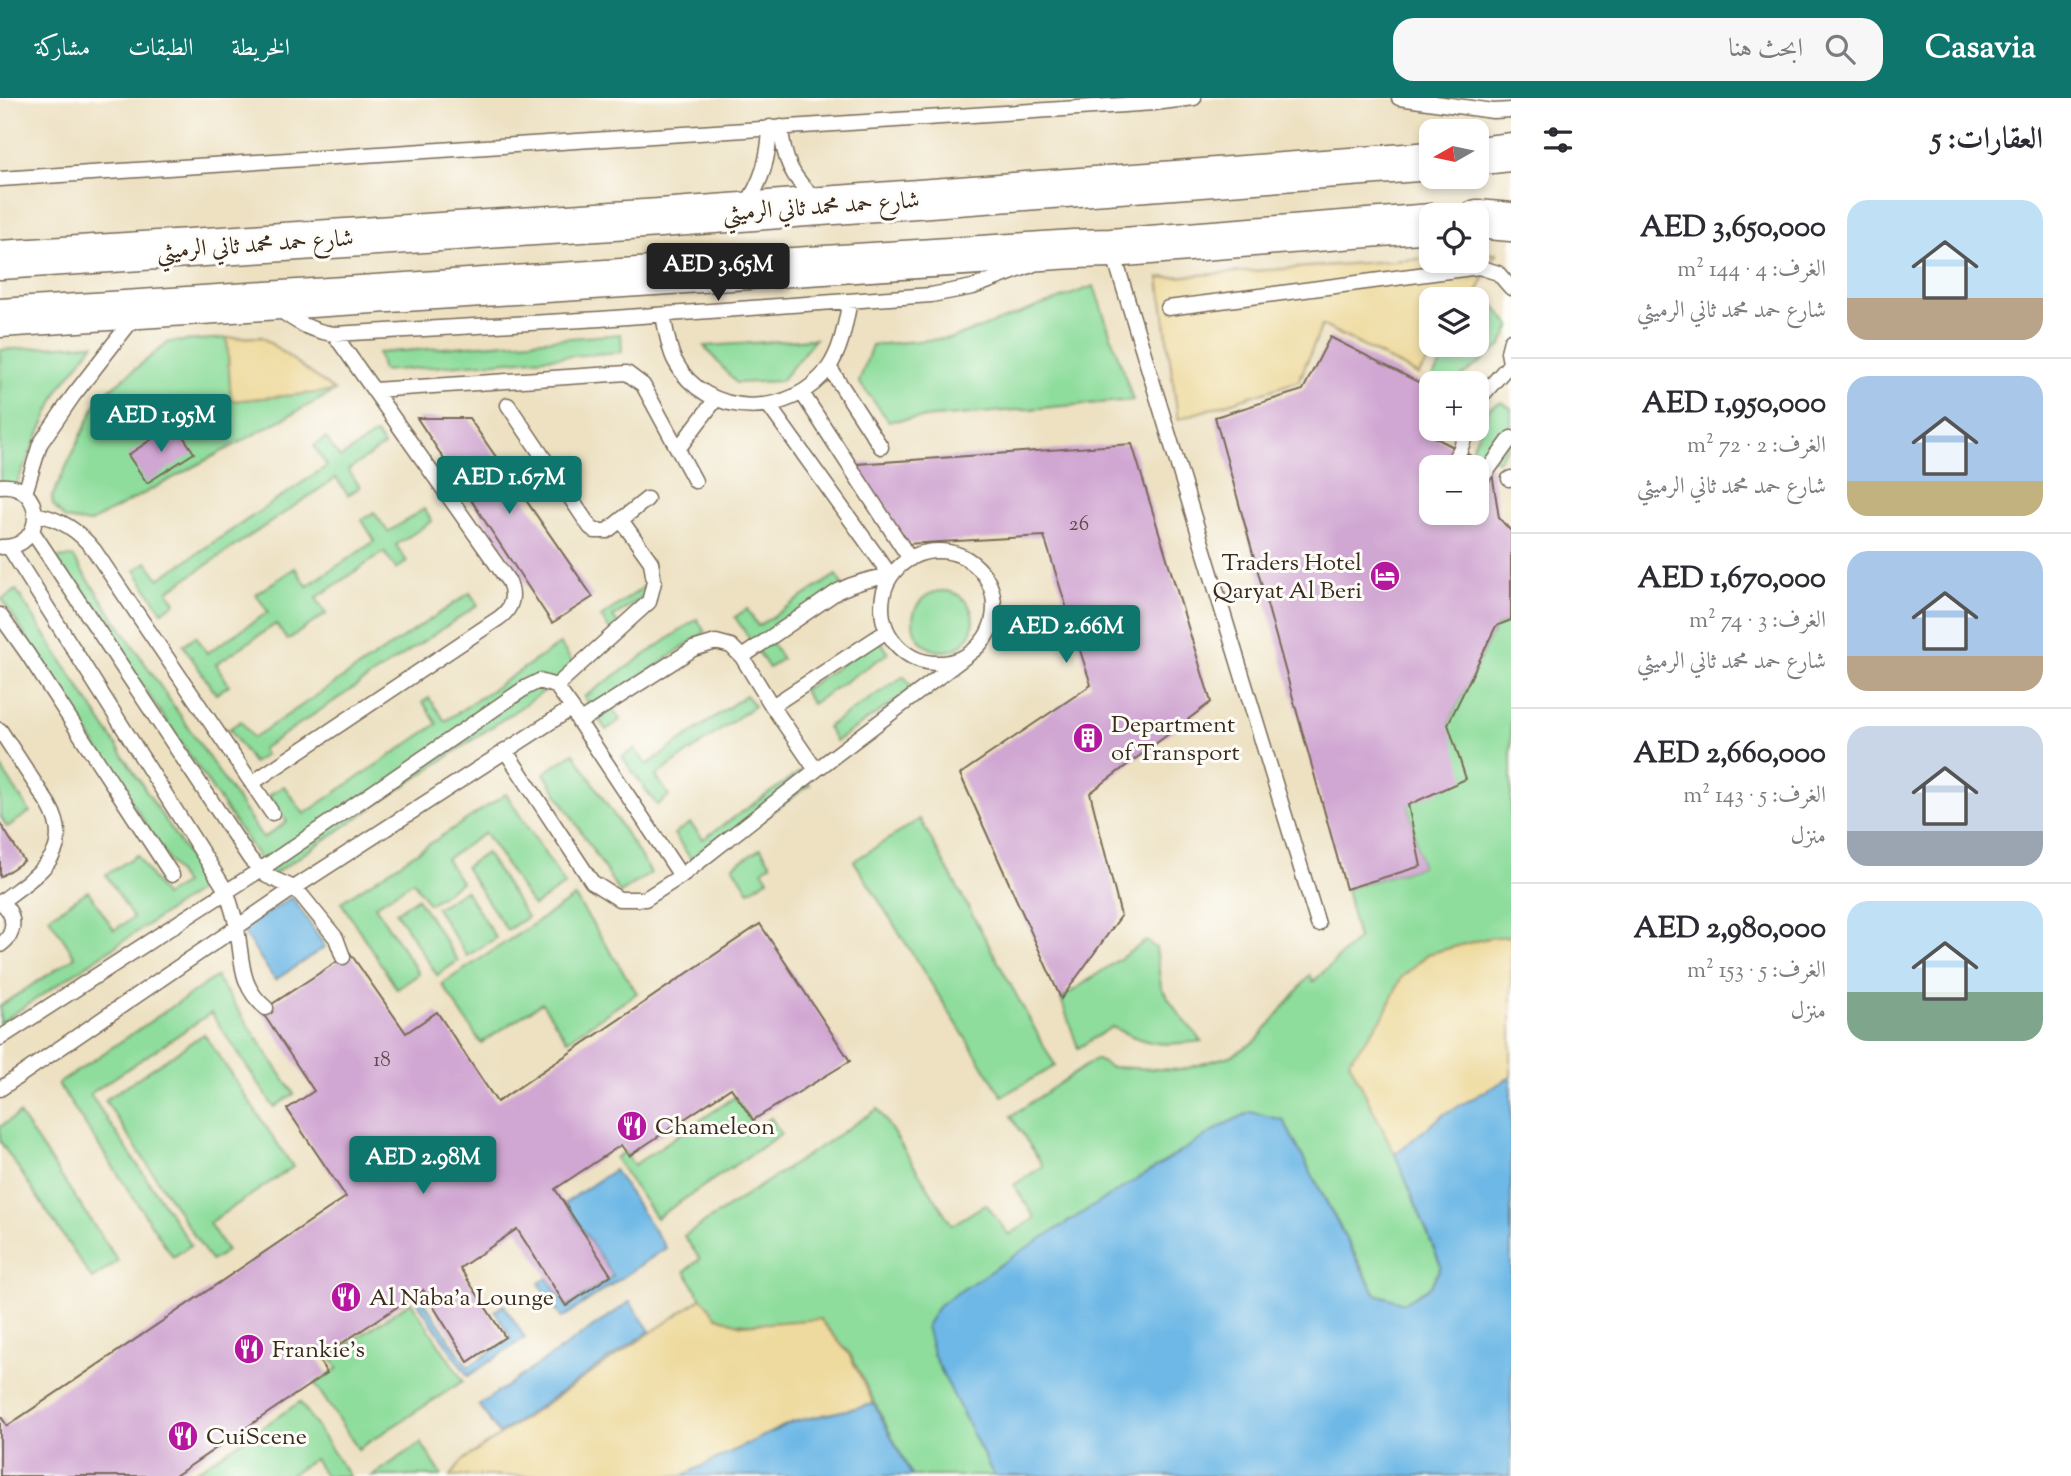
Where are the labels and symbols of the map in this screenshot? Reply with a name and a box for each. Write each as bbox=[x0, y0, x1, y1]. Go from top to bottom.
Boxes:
north arrow bbox=[1419, 119, 1489, 189]
street label: شارع حمد محمد ثاني الرميثي bbox=[721, 184, 921, 235]
street label: شارع حمد محمد ثاني الرميثي bbox=[155, 222, 355, 273]
pin: AED 3.65M bbox=[638, 244, 798, 303]
pin: AED 1.95M bbox=[81, 394, 241, 454]
pin: AED 1.67M bbox=[429, 456, 589, 516]
house number: 26 bbox=[1069, 510, 1089, 540]
place label: Traders Hotel Qaryat Al Beri bbox=[1213, 547, 1362, 609]
hotel icon: Traders Hotel Qaryat Al Beri bbox=[1368, 559, 1402, 593]
pin: AED 2.66M bbox=[986, 606, 1146, 665]
place label: Department of Transport bbox=[1111, 709, 1240, 771]
building icon: Department of Transport bbox=[1071, 721, 1105, 755]
house number: 18 bbox=[373, 1046, 391, 1076]
restaurant icon: Chameleon bbox=[615, 1109, 649, 1143]
place label: Chameleon bbox=[655, 1111, 775, 1145]
pin: AED 2.98M bbox=[343, 1136, 503, 1196]
restaurant icon: Al Naba’a Lounge bbox=[329, 1280, 363, 1314]
place label: Al Naba’a Lounge bbox=[369, 1282, 554, 1316]
restaurant icon: Frankie's bbox=[232, 1332, 266, 1366]
place label: Frankie's bbox=[272, 1334, 365, 1368]
restaurant icon: CuiScene bbox=[166, 1419, 200, 1453]
place label: CuiScene bbox=[206, 1421, 307, 1455]

